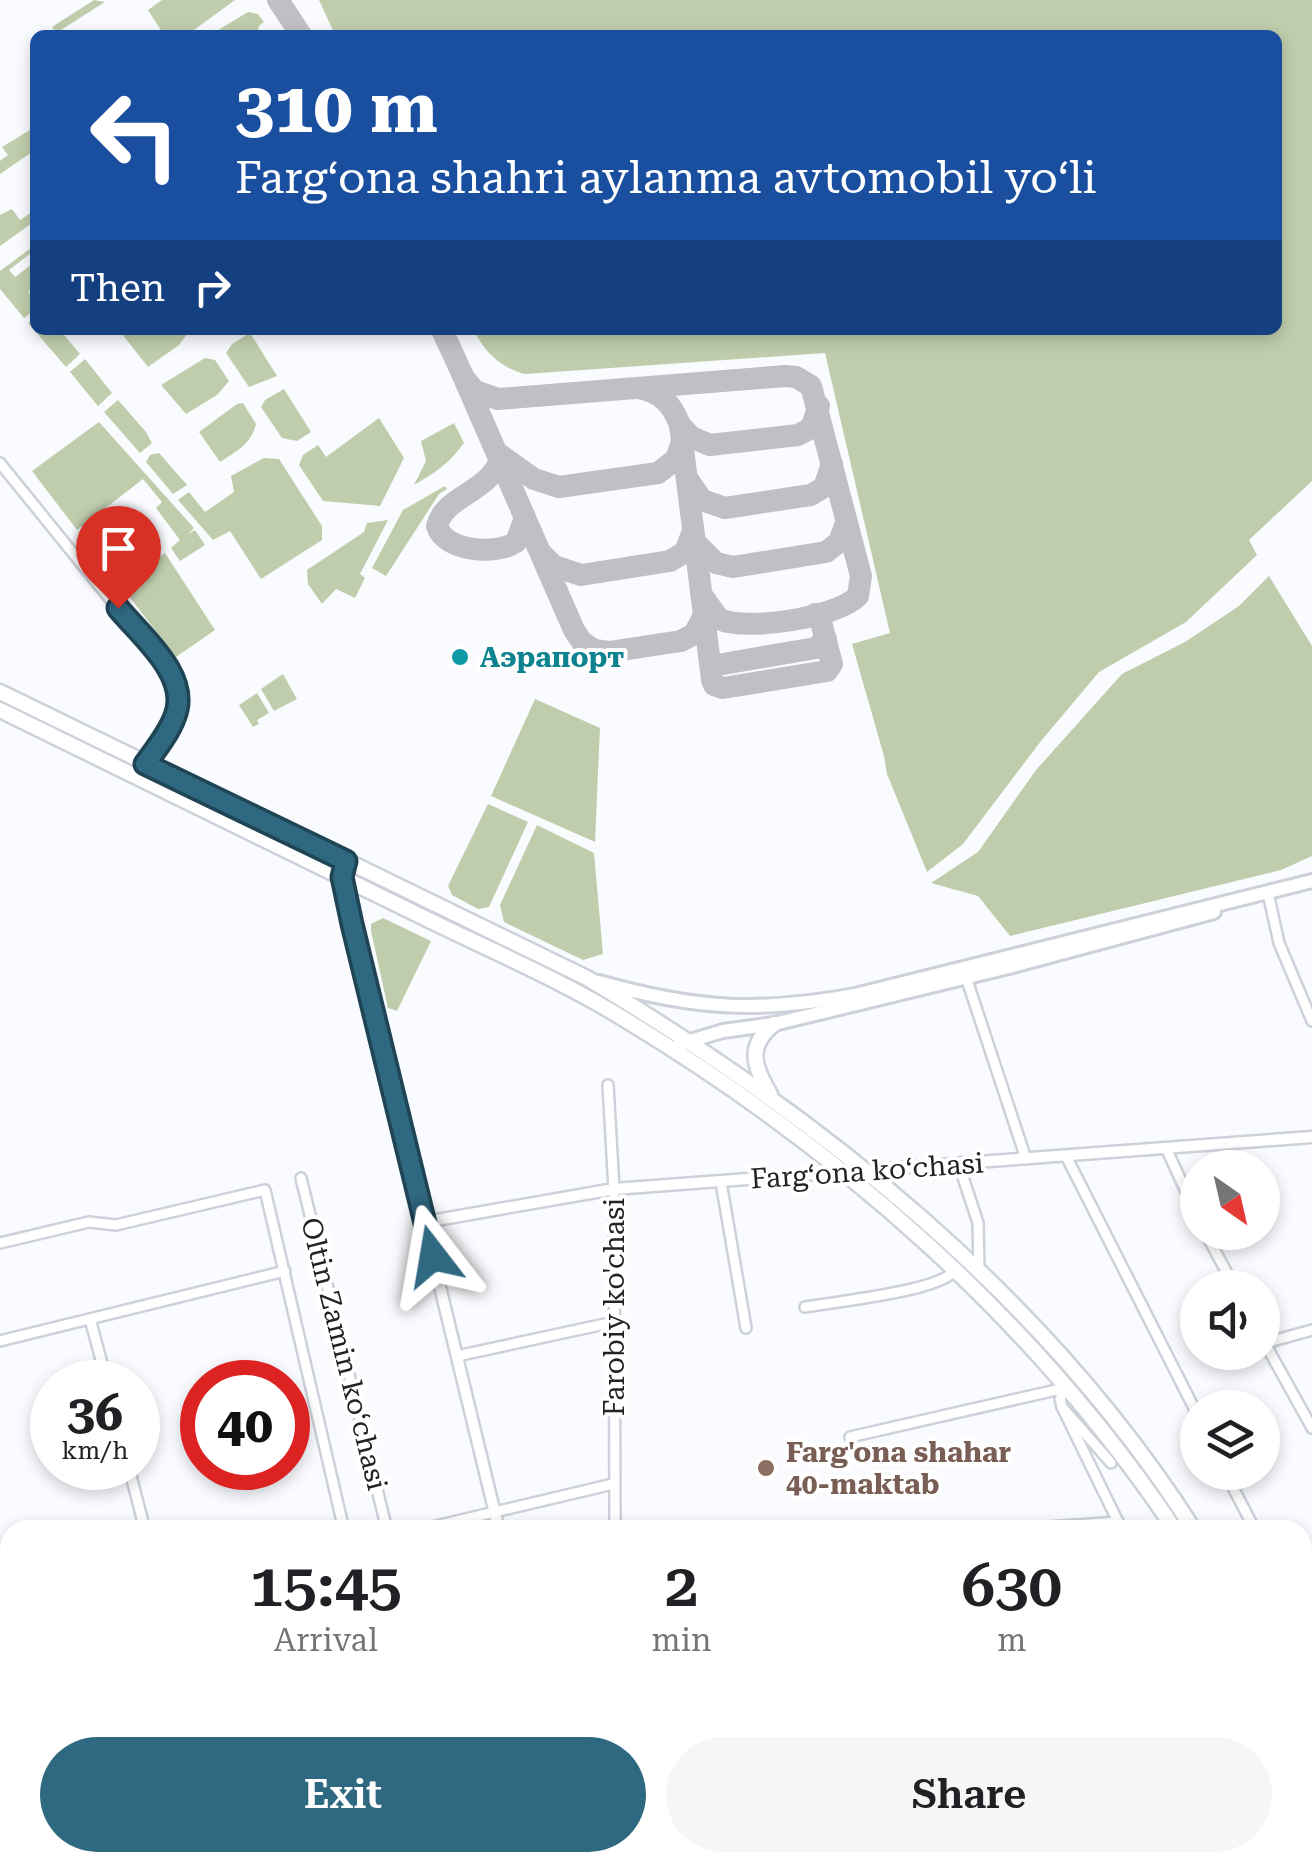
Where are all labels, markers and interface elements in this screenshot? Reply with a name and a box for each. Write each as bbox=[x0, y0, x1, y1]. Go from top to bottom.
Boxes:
text: 310 m bbox=[235, 67, 438, 149]
icon: left bbox=[70, 70, 200, 200]
text: Fargʻona shahri aylanma avtomobil yoʻli bbox=[235, 151, 1097, 204]
icon: right bbox=[185, 260, 240, 315]
text: Then bbox=[70, 266, 165, 310]
pin bbox=[76, 506, 161, 609]
icon: arrive bbox=[91, 521, 146, 576]
place label: Аэрапорт bbox=[480, 641, 624, 674]
marker: Аэрапорт bbox=[449, 646, 471, 668]
street label: Fargʻona koʻchasi bbox=[749, 1146, 985, 1196]
north arrow bbox=[1180, 1150, 1280, 1250]
map controls bbox=[1180, 1150, 1280, 1490]
street label: Farobiy ko'chasi bbox=[598, 1198, 631, 1416]
position arrow bbox=[381, 1204, 485, 1308]
street label: Oltin Zamin koʻchasi bbox=[294, 1214, 394, 1494]
button: sound bbox=[1180, 1270, 1280, 1370]
speed limit sign: 40 bbox=[180, 1360, 310, 1490]
text: 36 bbox=[67, 1384, 123, 1442]
button: layers bbox=[1180, 1390, 1280, 1490]
text: km/h bbox=[62, 1436, 128, 1465]
place label: Farg'ona shahar 40-maktab bbox=[786, 1436, 1011, 1501]
marker: Farg'ona shahar 40-maktab bbox=[755, 1457, 777, 1479]
text: 15:45 bbox=[250, 1550, 402, 1621]
text: 2 bbox=[665, 1550, 698, 1621]
text: 630 bbox=[961, 1550, 1062, 1621]
text: Arrival bbox=[274, 1621, 378, 1659]
text: min bbox=[652, 1621, 712, 1659]
text: m bbox=[997, 1621, 1026, 1659]
button: Exit bbox=[40, 1737, 646, 1852]
button: Share bbox=[666, 1737, 1272, 1852]

